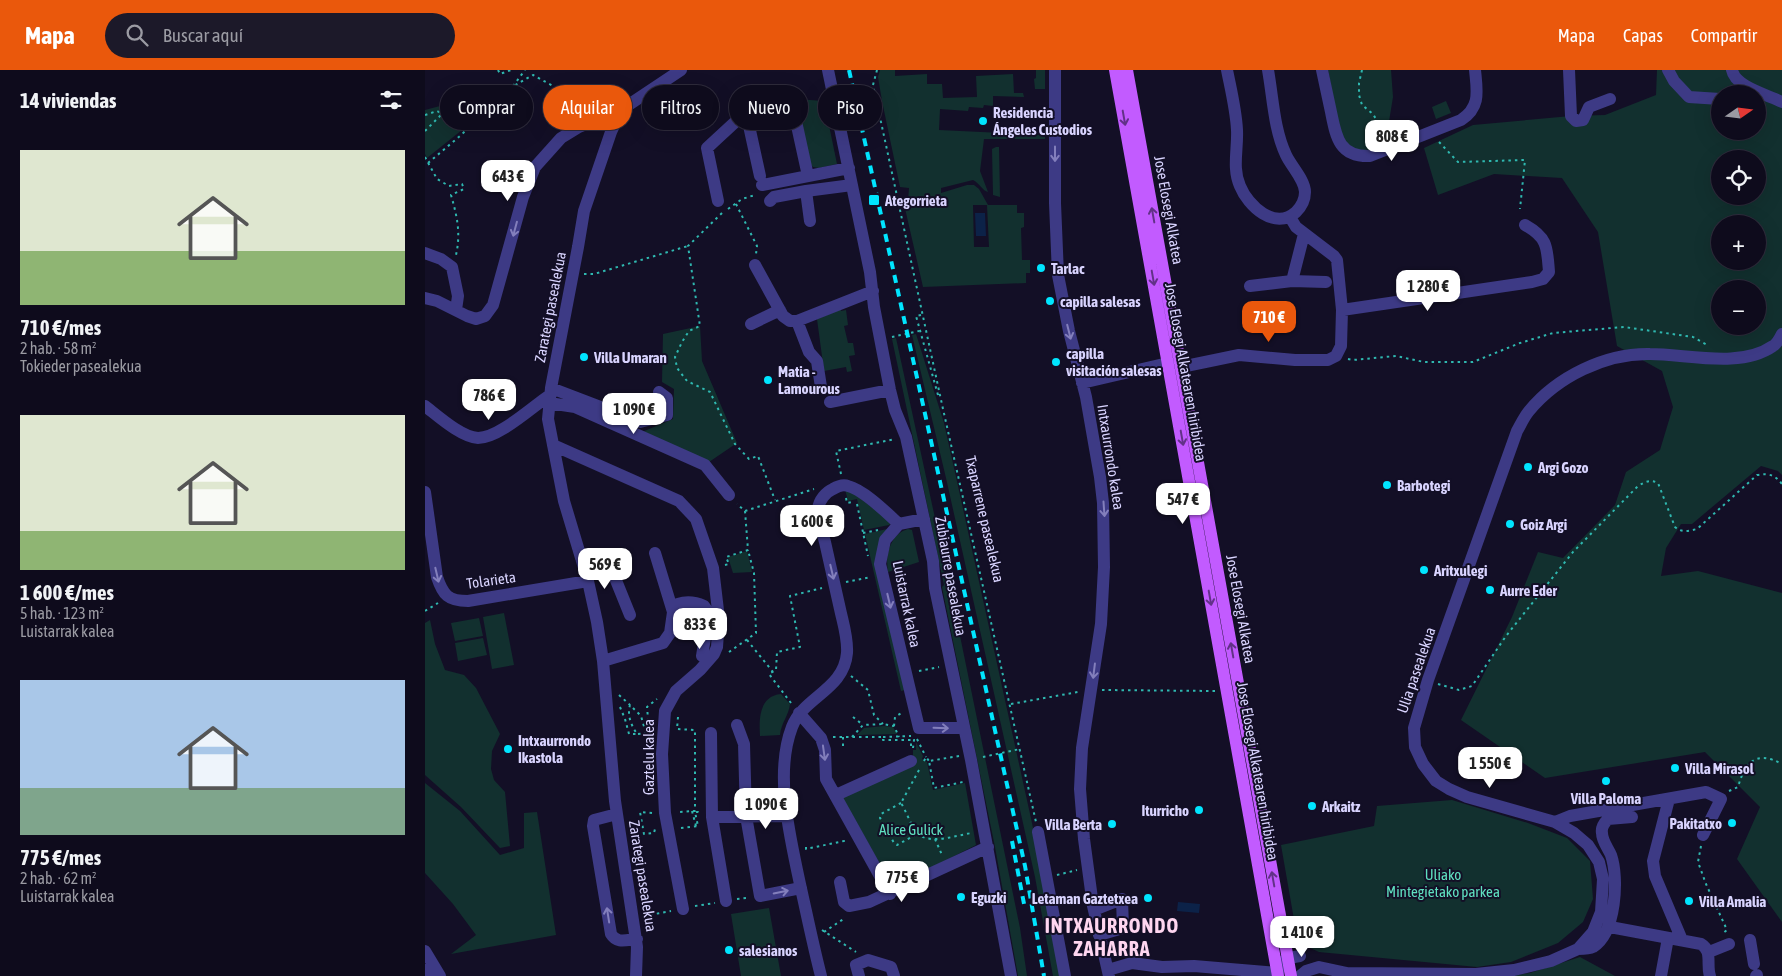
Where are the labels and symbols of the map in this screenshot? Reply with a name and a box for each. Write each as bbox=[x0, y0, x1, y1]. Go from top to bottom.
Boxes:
north arrow bbox=[1711, 85, 1766, 140]
place label: Residencia Ángeles Custodios bbox=[992, 104, 1093, 138]
one-way arrow bbox=[1119, 110, 1129, 126]
marker: Residencia Ángeles Custodios bbox=[977, 115, 989, 127]
pin: 808 € bbox=[1357, 119, 1427, 162]
one-way arrow bbox=[1050, 145, 1060, 161]
street label: Jose Elosegi Alkatea bbox=[1151, 154, 1187, 266]
pin: 643 € bbox=[473, 160, 543, 202]
place label: Ategorrieta bbox=[884, 192, 947, 209]
marker: Ategorrieta bbox=[867, 193, 881, 207]
one-way arrow bbox=[1148, 207, 1158, 223]
one-way arrow bbox=[509, 220, 519, 236]
street label: Zarategi pasealekua bbox=[531, 250, 569, 364]
place label: Tarlac bbox=[1051, 260, 1085, 277]
marker: Tarlac bbox=[1035, 262, 1047, 274]
one-way arrow bbox=[1148, 270, 1158, 286]
pin: 1 280 € bbox=[1382, 270, 1474, 312]
street label: Jose Elosegi Alkatearen hiribidea bbox=[1162, 281, 1210, 463]
place label: capilla salesas bbox=[1060, 293, 1141, 310]
marker: capilla salesas bbox=[1044, 295, 1056, 307]
pin: 710 € bbox=[1234, 300, 1304, 343]
one-way arrow bbox=[1065, 324, 1074, 340]
place label: capilla visitación salesas bbox=[1066, 345, 1162, 379]
place label: Villa Umaran bbox=[593, 349, 667, 366]
marker: Villa Umaran bbox=[578, 351, 590, 363]
marker: capilla visitación salesas bbox=[1050, 356, 1062, 368]
place label: Matia - Lamourous bbox=[778, 363, 841, 397]
marker: Matia - Lamourous bbox=[762, 374, 774, 386]
pin: 786 € bbox=[454, 378, 524, 421]
pin: 1 090 € bbox=[588, 392, 680, 435]
street label: Intxaurrondo kalea bbox=[1094, 403, 1128, 511]
one-way arrow bbox=[1177, 429, 1187, 445]
street label: Txaparrene pasealekua bbox=[962, 454, 1008, 584]
place label: Argi Gozo bbox=[1537, 459, 1588, 476]
marker: Argi Gozo bbox=[1522, 461, 1534, 473]
place label: Barbotegi bbox=[1397, 477, 1451, 494]
marker: Barbotegi bbox=[1381, 479, 1393, 491]
pin: 547 € bbox=[1148, 482, 1218, 525]
one-way arrow bbox=[1099, 501, 1108, 517]
pin: 1 600 € bbox=[766, 504, 858, 547]
street label: Zubiaurre pasealekua bbox=[932, 515, 970, 637]
place label: Goiz Argi bbox=[1520, 516, 1567, 533]
marker: Goiz Argi bbox=[1504, 518, 1516, 530]
pin: 569 € bbox=[570, 548, 640, 590]
street label: Jose Elosegi Alkatea bbox=[1223, 553, 1259, 665]
street label: Luistarrak kalea bbox=[889, 559, 925, 649]
place label: Aritxulegi bbox=[1433, 562, 1487, 579]
one-way arrow bbox=[828, 564, 837, 580]
marker: Aritxulegi bbox=[1418, 564, 1430, 576]
one-way arrow bbox=[433, 566, 442, 582]
street label: Tolarieta bbox=[465, 568, 517, 592]
place label: Aurre Eder bbox=[1499, 582, 1558, 599]
marker: Aurre Eder bbox=[1484, 584, 1496, 596]
one-way arrow bbox=[1206, 589, 1216, 605]
one-way arrow bbox=[885, 593, 894, 609]
pin: 833 € bbox=[665, 608, 735, 650]
street label: Ulia pasealekua bbox=[1393, 625, 1439, 715]
one-way arrow bbox=[1227, 643, 1236, 659]
one-way arrow bbox=[1089, 662, 1099, 678]
street label: Jose Elosegi Alkatearen hiribidea bbox=[1234, 680, 1282, 862]
street label: Gaztelu kalea bbox=[640, 719, 657, 795]
one-way arrow bbox=[933, 724, 949, 733]
place label: Intxaurrondo Ikastola bbox=[518, 732, 591, 766]
marker: Intxaurrondo Ikastola bbox=[502, 743, 514, 755]
one-way arrow bbox=[820, 745, 830, 761]
pin: 1 550 € bbox=[1444, 746, 1536, 789]
place label: Villa Mirasol bbox=[1684, 760, 1755, 777]
marker: Villa Mirasol bbox=[1669, 762, 1681, 774]
marker: Villa Paloma bbox=[1600, 775, 1612, 787]
pin: 1 090 € bbox=[720, 788, 812, 830]
place label: Villa Paloma bbox=[1570, 790, 1641, 807]
place label: Arkaitz bbox=[1321, 798, 1361, 815]
marker: Arkaitz bbox=[1306, 800, 1318, 812]
place label: Iturricho bbox=[1141, 802, 1189, 819]
marker: Iturricho bbox=[1193, 804, 1205, 816]
place label: Pakitatxo bbox=[1669, 815, 1722, 832]
place label: Villa Berta bbox=[1044, 816, 1102, 833]
marker: Pakitatxo bbox=[1726, 817, 1738, 829]
marker: Villa Berta bbox=[1106, 818, 1118, 830]
street label: Zarategi pasealekua bbox=[626, 819, 660, 933]
park label: Alice Gulick bbox=[879, 821, 943, 838]
pin: 775 € bbox=[867, 860, 937, 903]
park label: Uliako Mintegietako parkea bbox=[1386, 866, 1500, 900]
one-way arrow bbox=[1268, 871, 1278, 887]
one-way arrow bbox=[772, 887, 788, 897]
place label: Eguzki bbox=[971, 889, 1006, 906]
place label: Letaman Gaztetxea bbox=[1032, 890, 1138, 907]
marker: Eguzki bbox=[955, 891, 967, 903]
marker: Letaman Gaztetxea bbox=[1142, 892, 1154, 904]
place label: Villa Amalia bbox=[1698, 893, 1766, 910]
marker: Villa Amalia bbox=[1683, 895, 1695, 907]
one-way arrow bbox=[602, 907, 612, 923]
district label: INTXAURRONDO ZAHARRA bbox=[1045, 914, 1179, 960]
pin: 1 410 € bbox=[1256, 916, 1348, 958]
place label: salesianos bbox=[739, 942, 798, 959]
marker: salesianos bbox=[723, 944, 735, 956]

